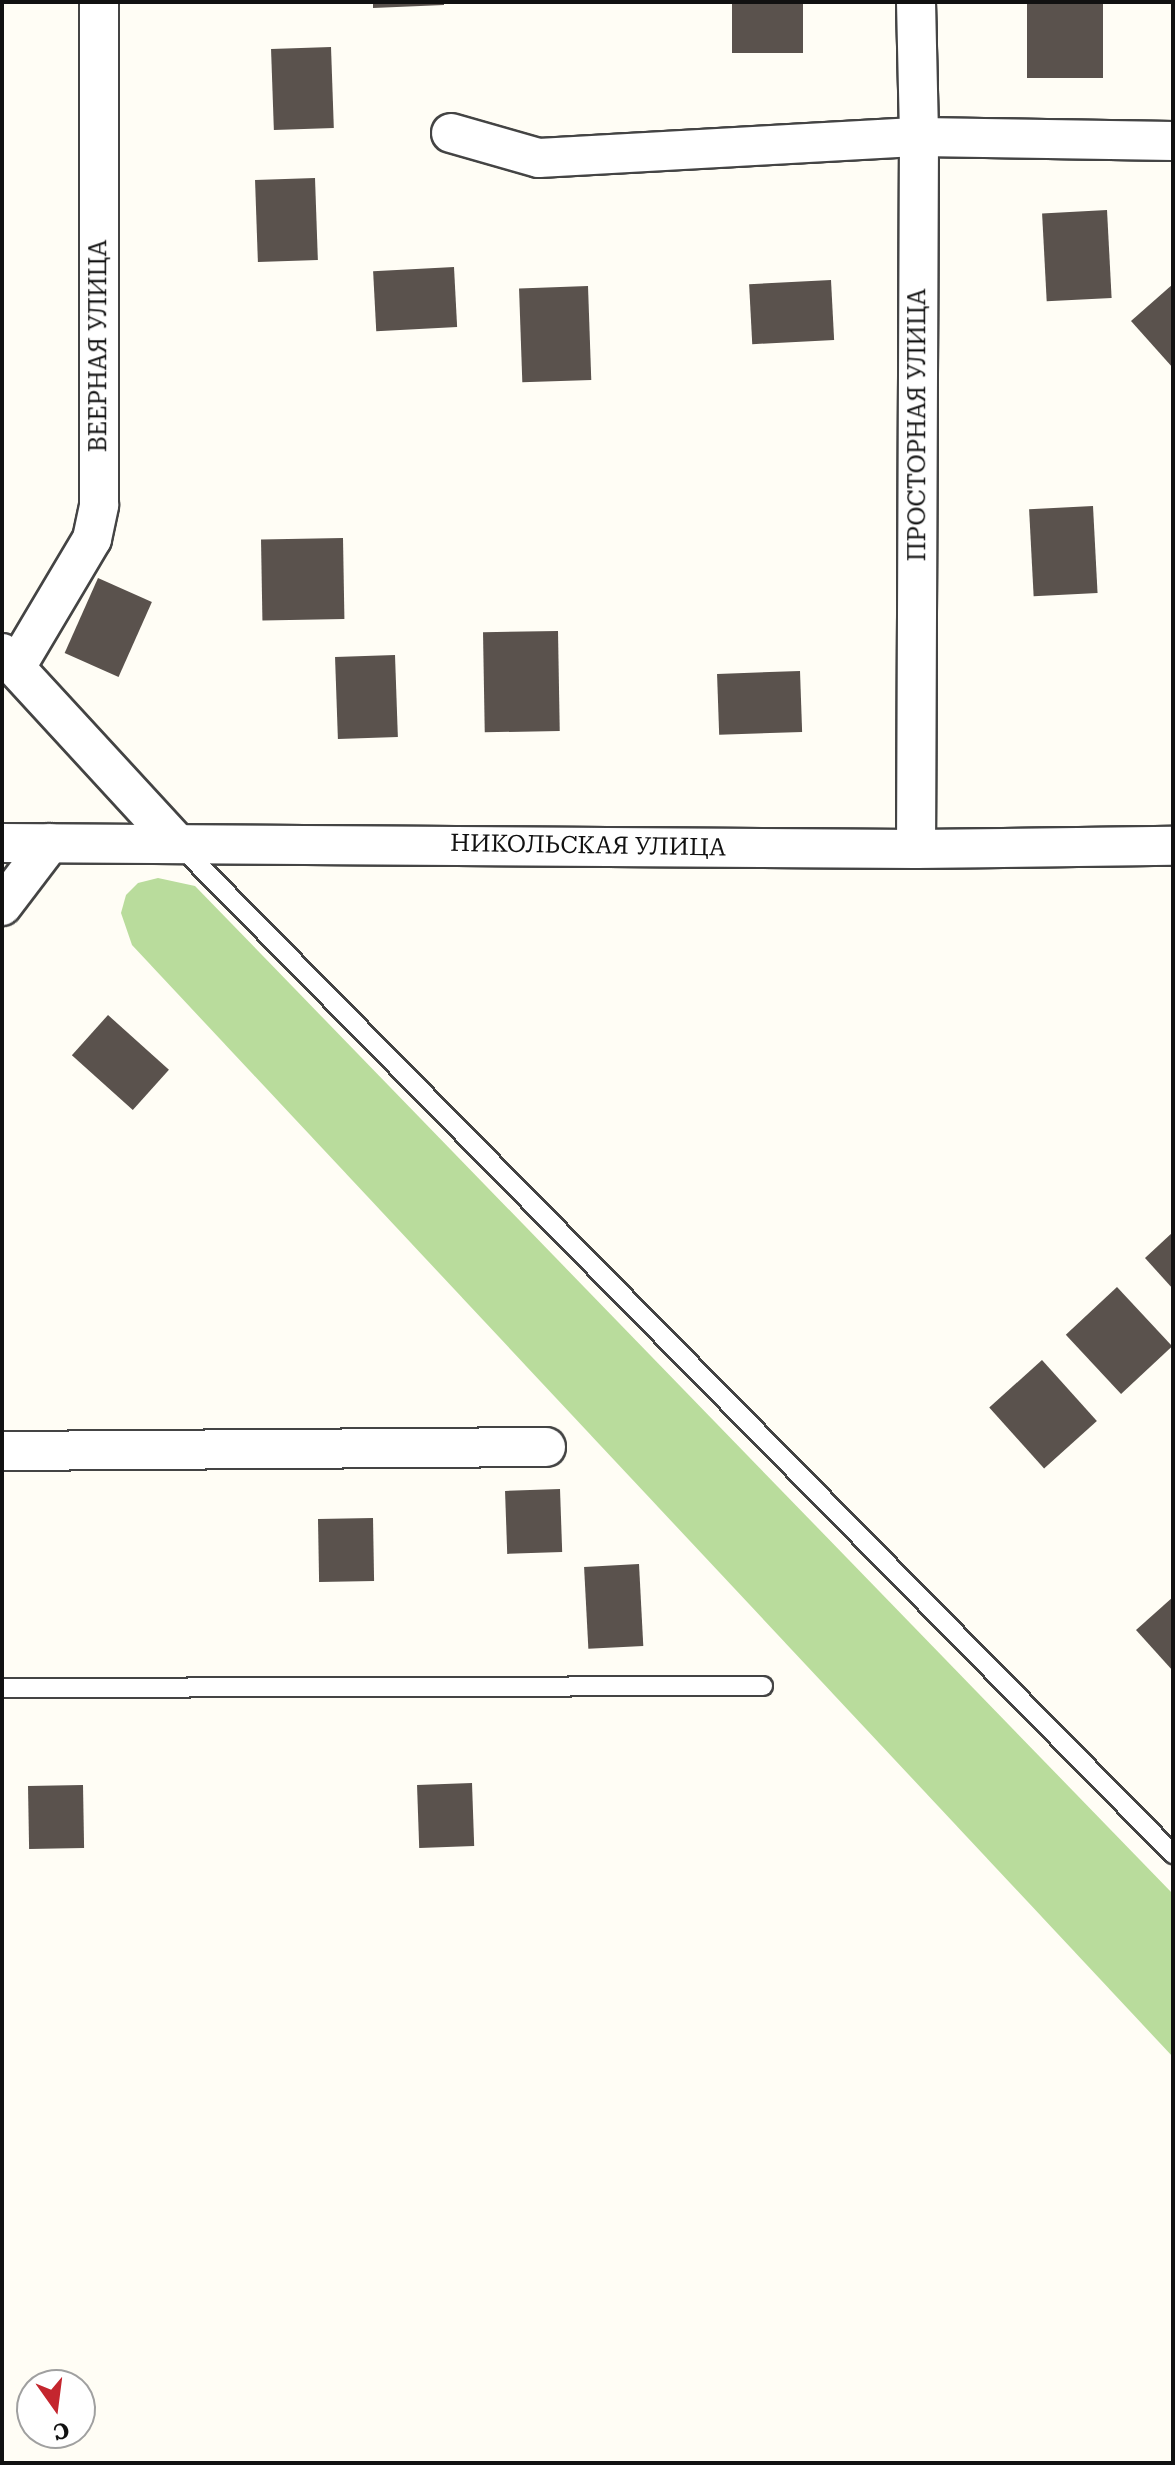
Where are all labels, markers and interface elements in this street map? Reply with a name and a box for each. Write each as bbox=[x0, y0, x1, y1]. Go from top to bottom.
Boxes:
street label: ВЕЕРНАЯ УЛИЦА bbox=[85, 240, 113, 452]
street label: ПРОСТОРНАЯ УЛИЦА bbox=[904, 289, 932, 561]
street label: НИКОЛЬСКАЯ УЛИЦА bbox=[450, 829, 726, 863]
north arrow bbox=[16, 2369, 96, 2449]
text: С bbox=[51, 2417, 72, 2445]

